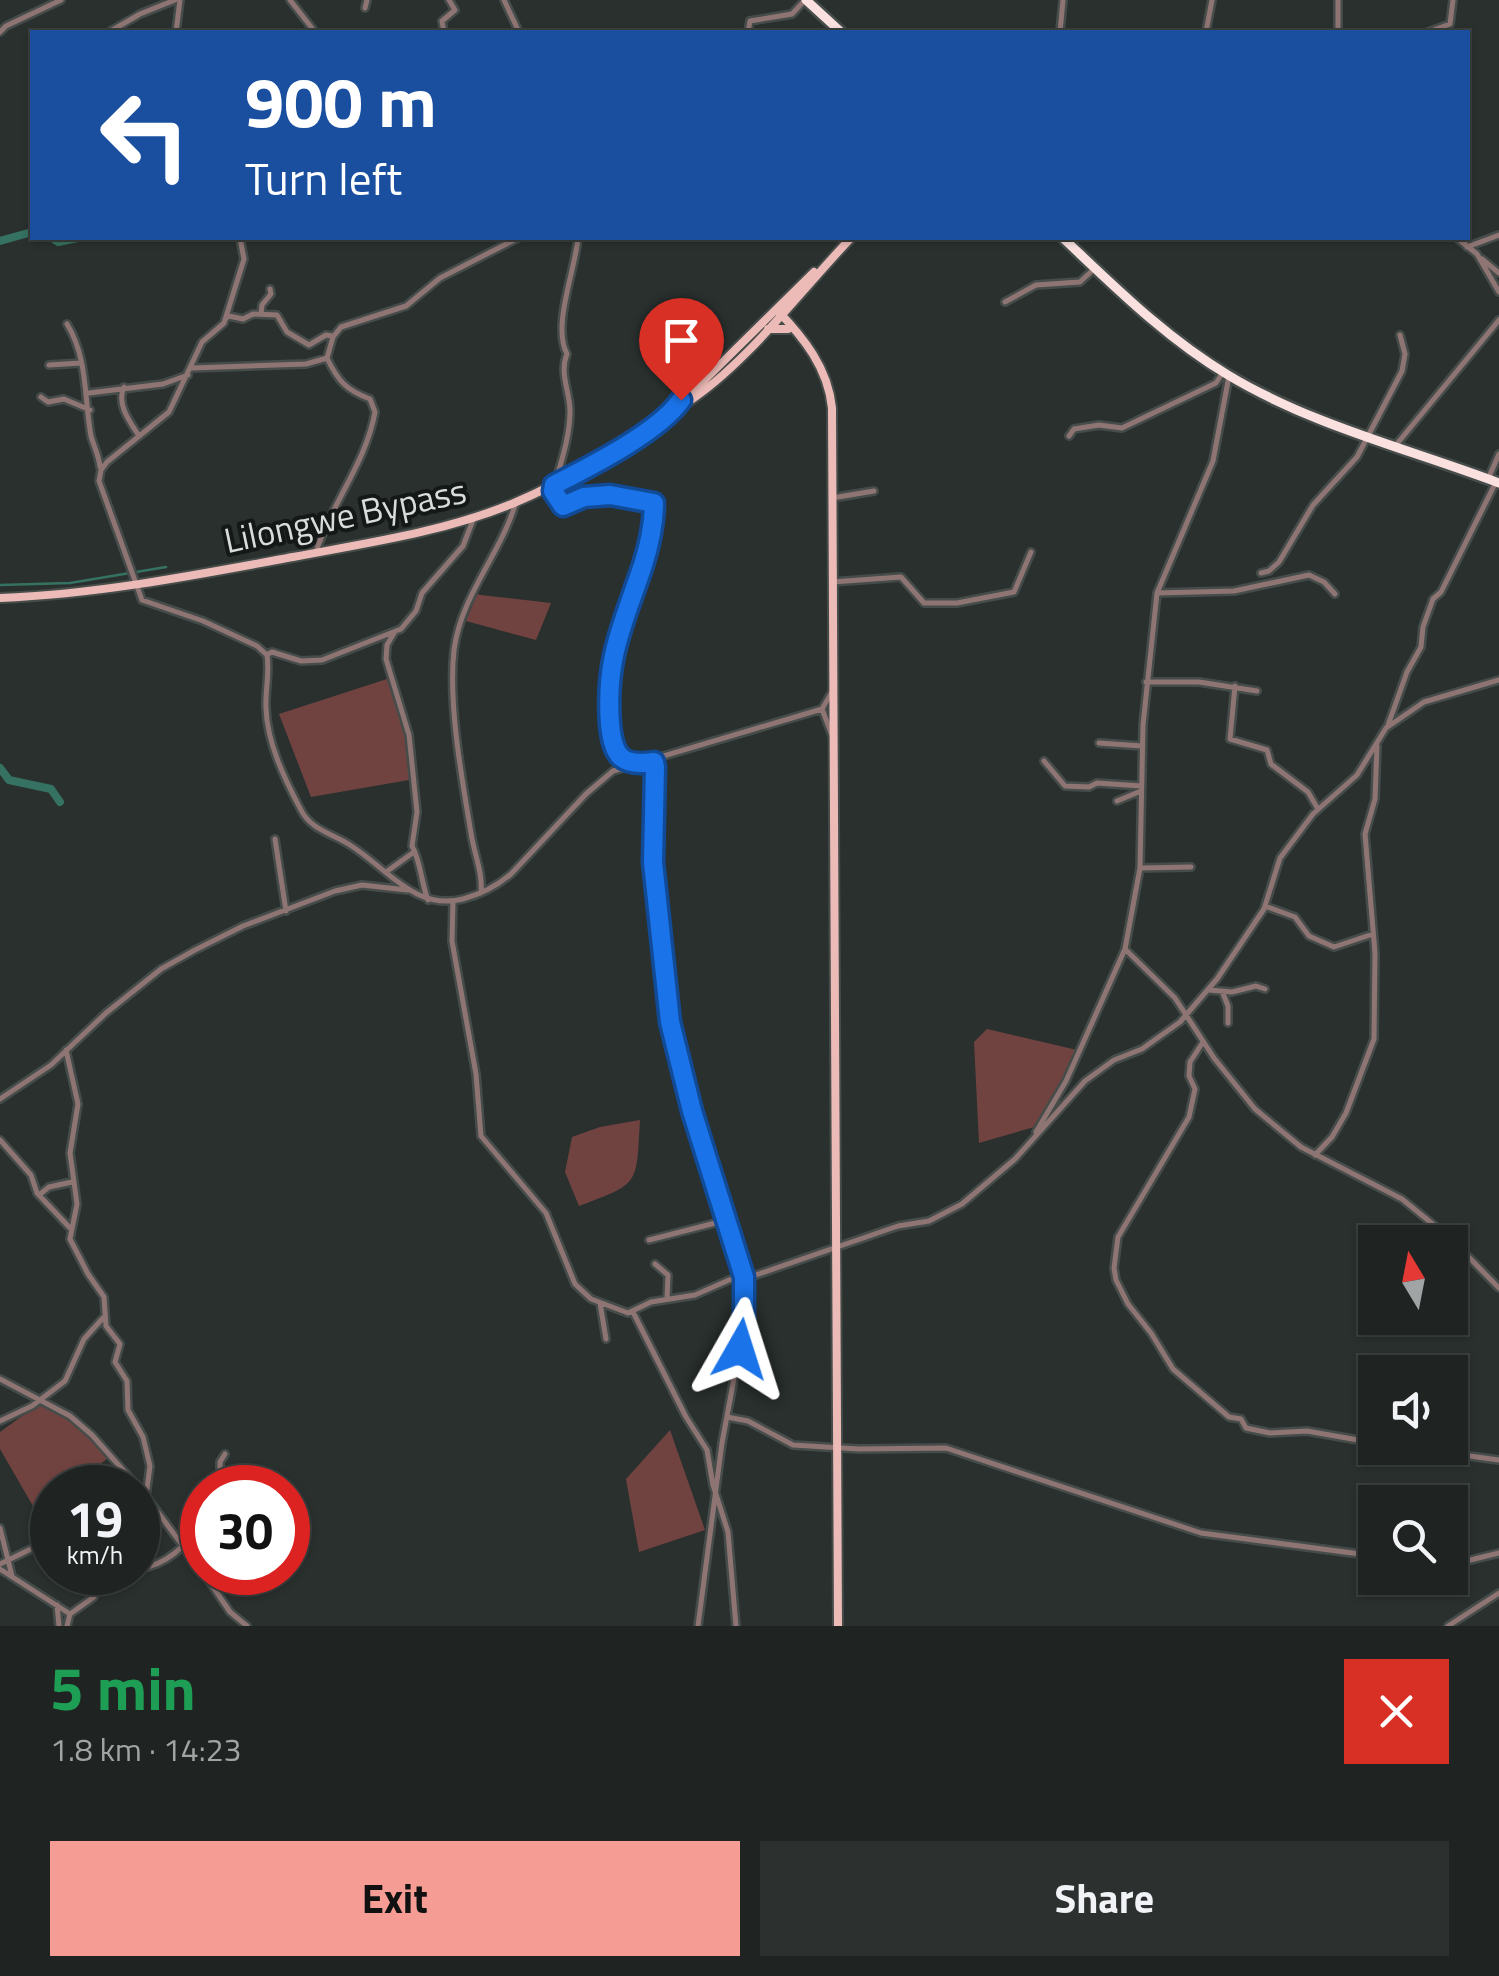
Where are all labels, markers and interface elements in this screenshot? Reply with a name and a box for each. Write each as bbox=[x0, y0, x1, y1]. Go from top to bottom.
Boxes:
text: 900 m bbox=[245, 48, 437, 154]
icon: left bbox=[80, 70, 210, 200]
text: Turn left bbox=[245, 144, 402, 212]
pin bbox=[639, 298, 724, 401]
icon: arrive bbox=[654, 313, 709, 368]
street label: Lilongwe Bypass bbox=[219, 463, 471, 567]
north arrow bbox=[1358, 1225, 1468, 1335]
map controls bbox=[1358, 1225, 1468, 1595]
position arrow bbox=[688, 1297, 792, 1401]
button: sound bbox=[1358, 1355, 1468, 1465]
speed limit sign: 30 bbox=[180, 1465, 310, 1595]
text: 19 bbox=[67, 1480, 123, 1556]
button: search bbox=[1358, 1485, 1468, 1595]
text: km/h bbox=[67, 1536, 123, 1574]
text: 5 min bbox=[50, 1642, 196, 1733]
button: close bbox=[1344, 1659, 1449, 1764]
text: 1.8 km · 14:23 bbox=[50, 1725, 242, 1773]
button: Exit bbox=[50, 1841, 740, 1956]
button: Share bbox=[760, 1841, 1449, 1956]

